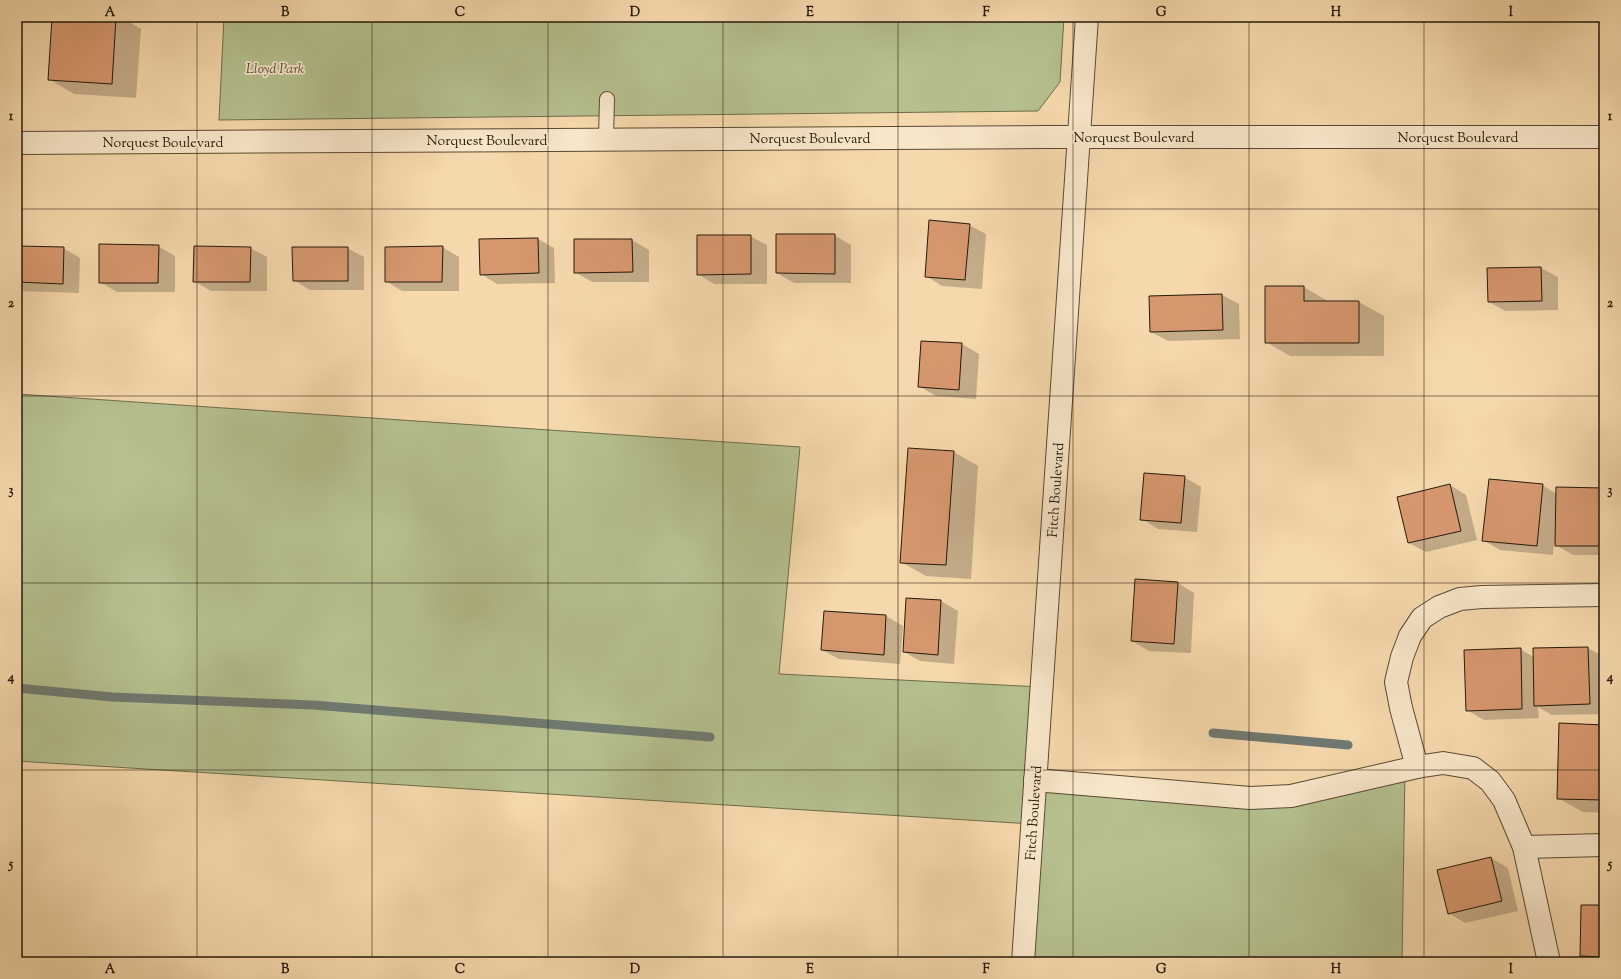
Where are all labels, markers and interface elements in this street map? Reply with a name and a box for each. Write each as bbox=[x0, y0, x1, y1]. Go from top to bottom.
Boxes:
text: A bbox=[105, 4, 116, 22]
text: B bbox=[281, 4, 290, 22]
text: C bbox=[455, 4, 465, 22]
text: D bbox=[630, 4, 640, 22]
text: E bbox=[806, 4, 814, 22]
text: F bbox=[982, 4, 990, 22]
text: G bbox=[1156, 4, 1167, 22]
text: H bbox=[1331, 4, 1342, 22]
text: I bbox=[1509, 4, 1514, 22]
park label: Lloyd Park bbox=[246, 60, 305, 80]
text: 1 bbox=[9, 108, 14, 126]
text: 1 bbox=[1608, 108, 1613, 126]
street label: Norquest Boulevard bbox=[1074, 129, 1194, 149]
street label: Norquest Boulevard bbox=[1398, 129, 1518, 149]
street label: Norquest Boulevard bbox=[750, 130, 870, 150]
street label: Norquest Boulevard bbox=[427, 132, 547, 152]
street label: Norquest Boulevard bbox=[103, 134, 223, 154]
text: 2 bbox=[8, 295, 15, 313]
text: 2 bbox=[1607, 295, 1614, 313]
street label: Fitch Boulevard bbox=[1044, 442, 1070, 538]
text: 3 bbox=[8, 482, 14, 500]
text: 3 bbox=[1607, 482, 1613, 500]
text: 4 bbox=[7, 669, 15, 687]
text: 4 bbox=[1606, 669, 1614, 687]
street label: Fitch Boulevard bbox=[1022, 765, 1048, 861]
text: 5 bbox=[8, 856, 14, 874]
text: 5 bbox=[1607, 856, 1613, 874]
text: A bbox=[105, 961, 116, 979]
text: B bbox=[281, 961, 290, 979]
text: C bbox=[455, 961, 465, 979]
text: D bbox=[630, 961, 640, 979]
text: E bbox=[806, 961, 814, 979]
text: F bbox=[982, 961, 990, 979]
text: G bbox=[1156, 961, 1167, 979]
text: H bbox=[1331, 961, 1342, 979]
text: I bbox=[1509, 961, 1514, 979]

